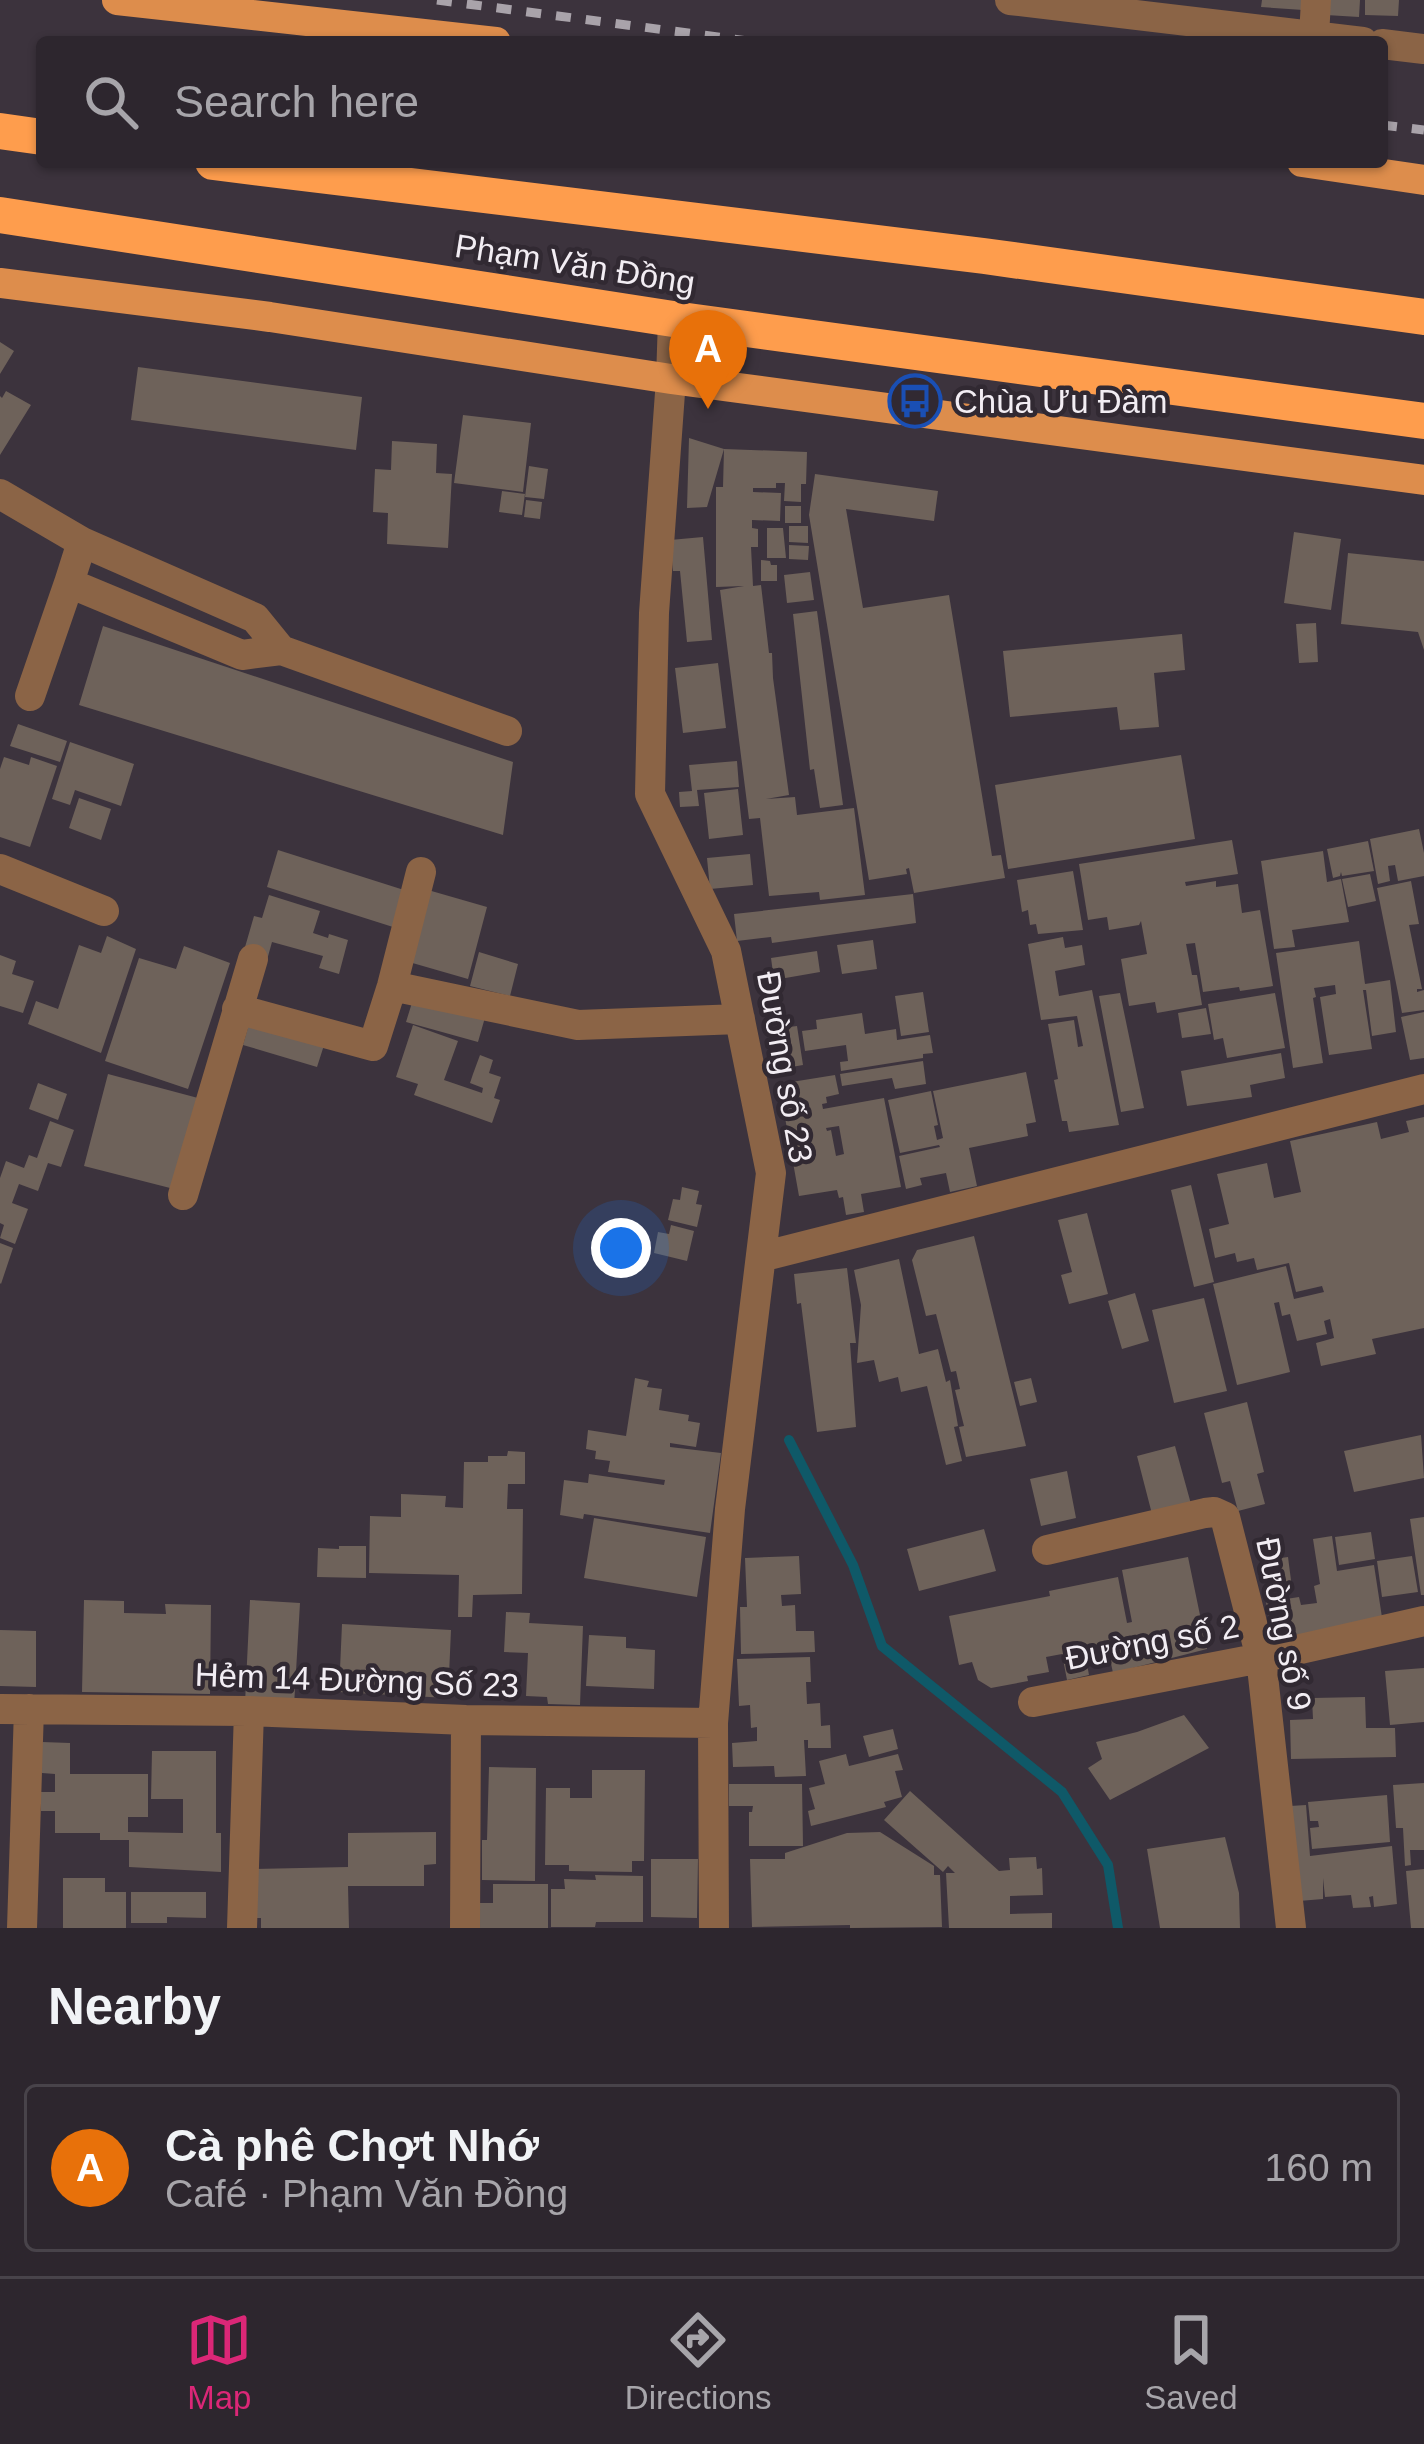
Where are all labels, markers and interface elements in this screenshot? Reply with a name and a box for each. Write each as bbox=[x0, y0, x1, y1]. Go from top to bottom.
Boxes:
search box bbox=[36, 36, 1388, 168]
icon: search bbox=[78, 69, 144, 135]
text: Search here bbox=[174, 76, 419, 127]
street label: Phạm Văn Đồng bbox=[453, 227, 697, 301]
pin: A bbox=[669, 310, 747, 409]
bus stop icon: Chùa Ưu Đàm bbox=[887, 373, 943, 429]
place label: Chùa Ưu Đàm bbox=[954, 383, 1167, 420]
street label: Đường số 23 bbox=[750, 968, 820, 1166]
your location bbox=[591, 1218, 651, 1278]
street label: Đường số 9 bbox=[1249, 1534, 1319, 1714]
street label: Đường số 2 bbox=[1062, 1607, 1242, 1677]
street label: Hẻm 14 Đường Số 23 bbox=[194, 1656, 520, 1704]
text: Nearby bbox=[48, 1978, 221, 2035]
text: Cà phê Chợt Nhớ bbox=[165, 2120, 539, 2171]
text: A bbox=[76, 2146, 104, 2189]
text: 160 m bbox=[1265, 2146, 1373, 2189]
text: Café · Phạm Văn Đồng bbox=[165, 2172, 568, 2215]
tab: Map bbox=[186, 2307, 252, 2417]
tab: Directions bbox=[625, 2307, 772, 2417]
tab: Saved bbox=[1144, 2307, 1238, 2417]

